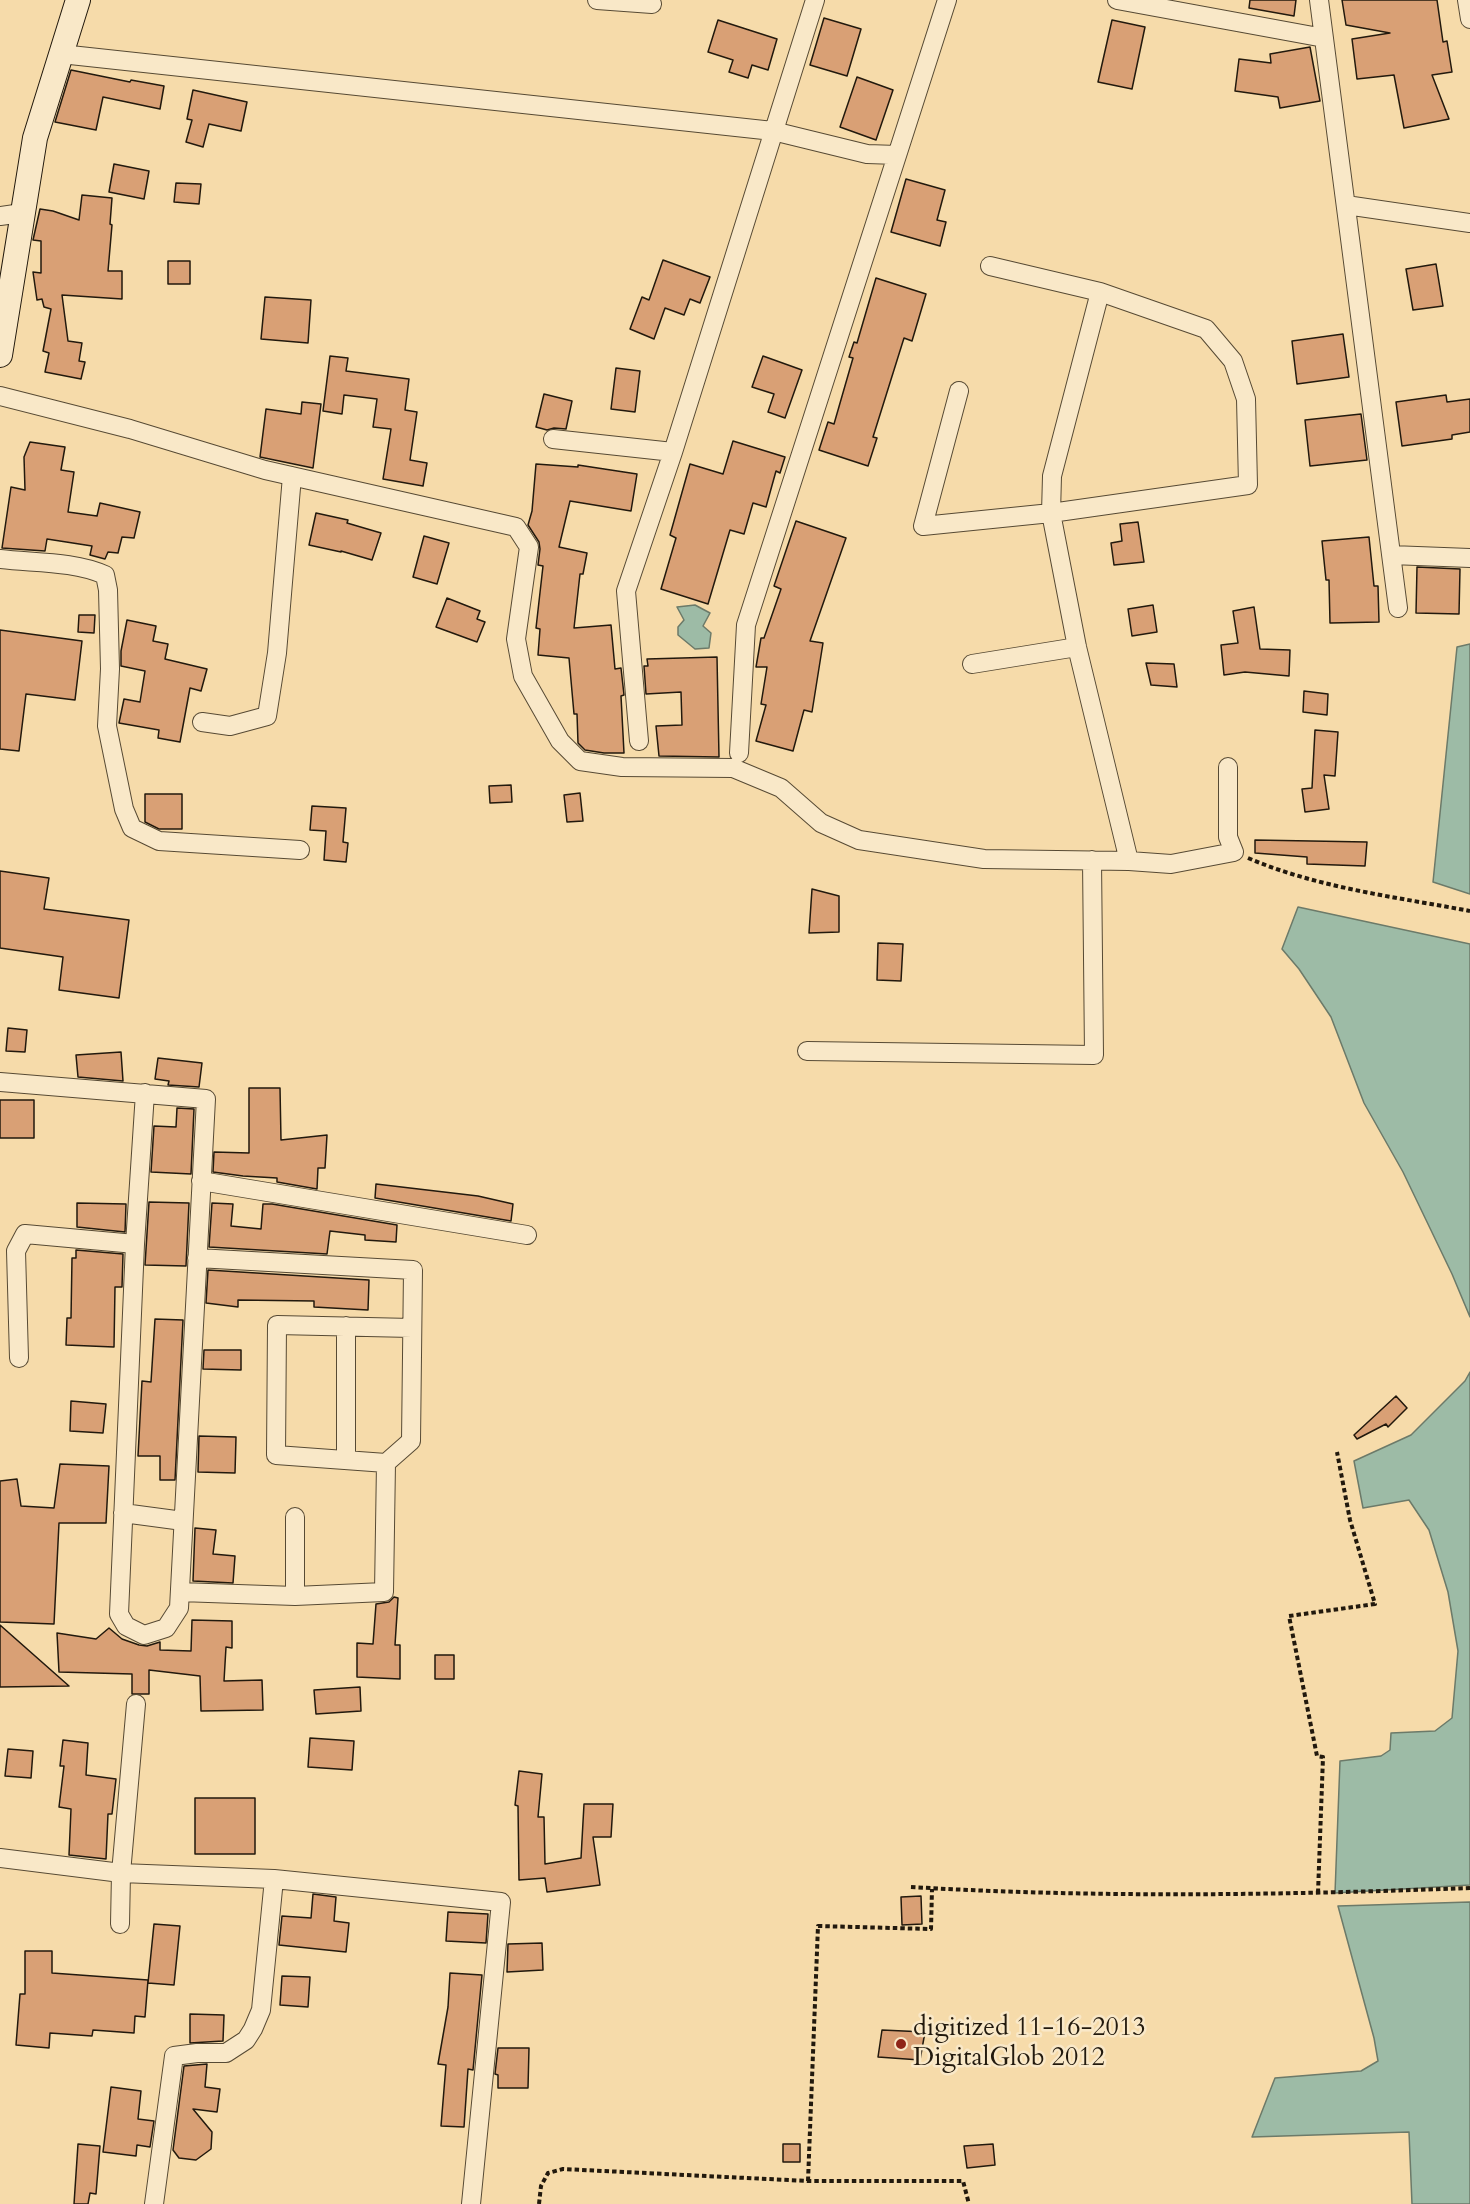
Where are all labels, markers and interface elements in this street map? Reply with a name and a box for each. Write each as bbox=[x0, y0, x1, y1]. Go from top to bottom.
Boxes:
place label: digitized 11-16-2013 DigitalGlob 2012 bbox=[913, 2013, 1146, 2074]
marker: digitized 11-16-2013 DigitalGlob 2012 bbox=[894, 2037, 908, 2051]

